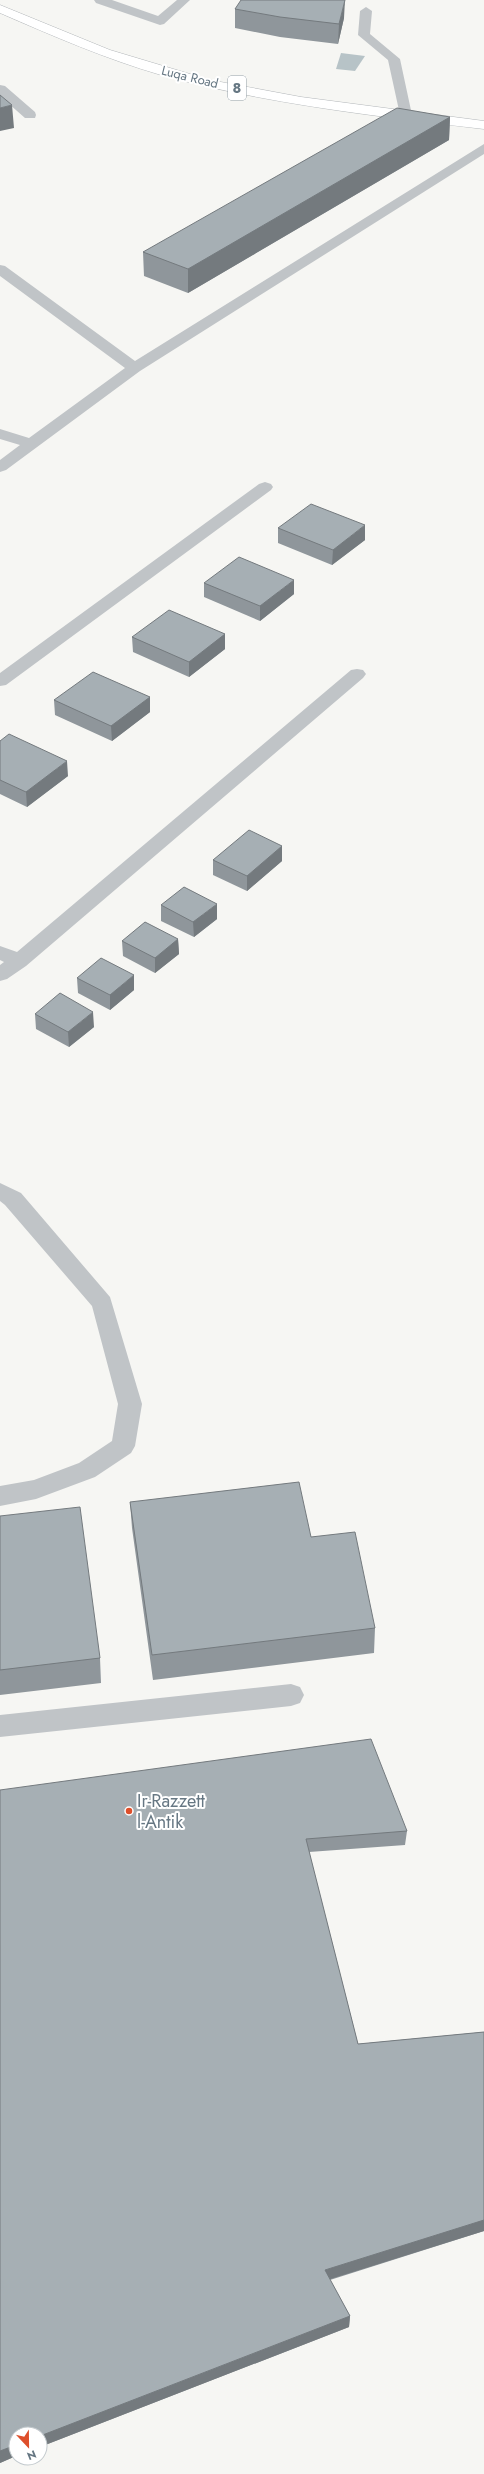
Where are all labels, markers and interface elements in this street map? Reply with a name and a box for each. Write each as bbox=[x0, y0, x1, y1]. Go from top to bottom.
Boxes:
street label: Luqa Road bbox=[160, 61, 220, 93]
road number: 8 bbox=[228, 76, 246, 100]
place label: Ir-Razzett l-Antik bbox=[137, 1788, 206, 1835]
marker: Ir-Razzett l-Antik bbox=[124, 1806, 134, 1816]
north arrow bbox=[8, 2426, 48, 2466]
text: N bbox=[25, 2446, 39, 2464]

